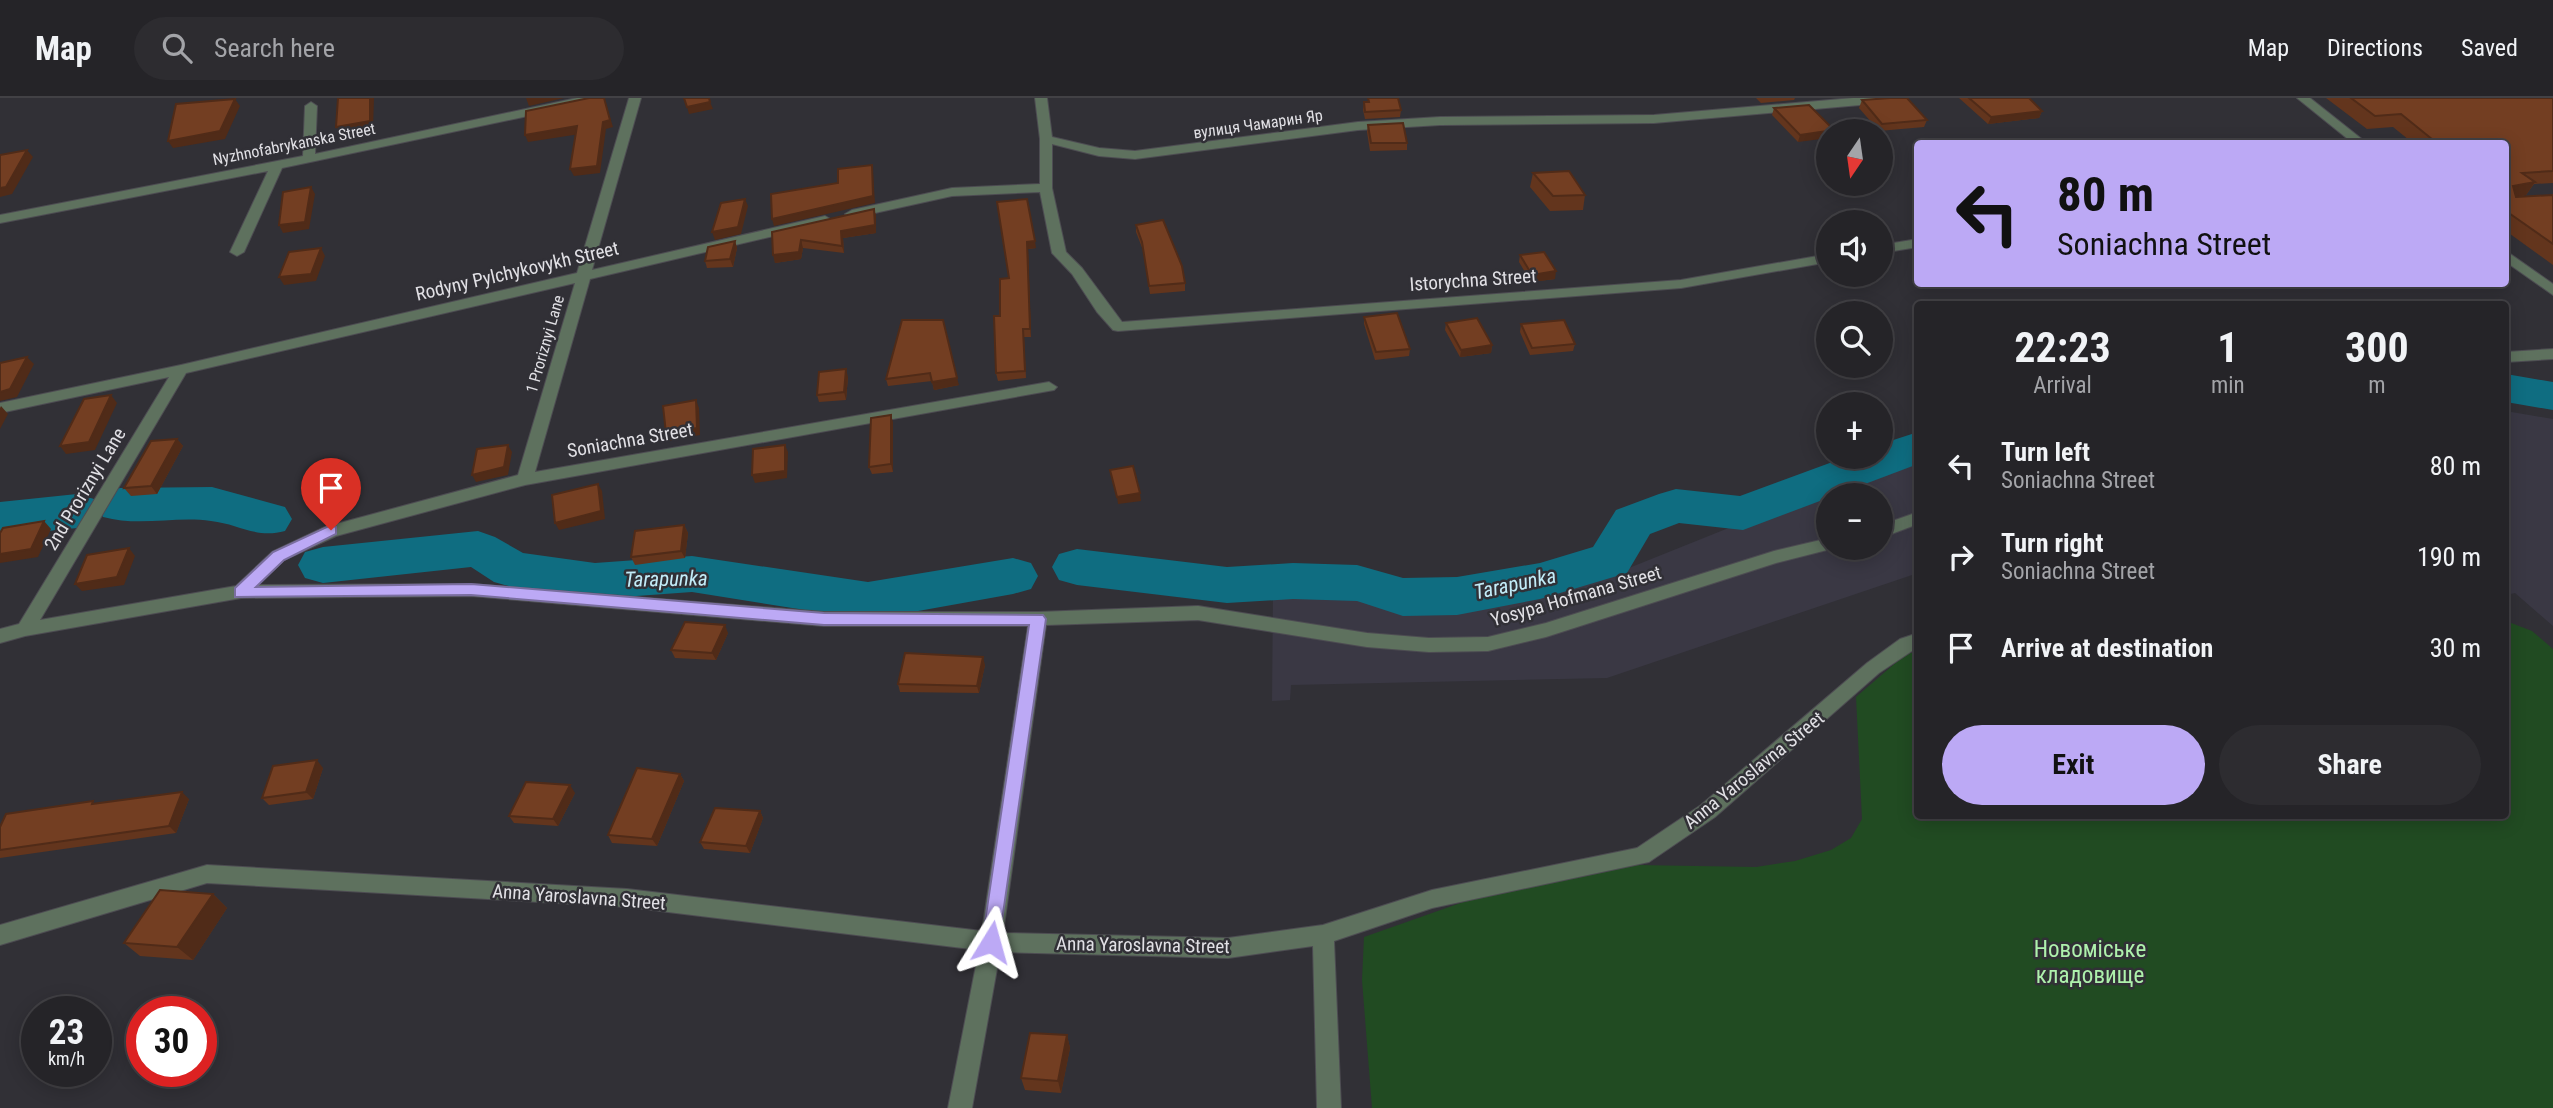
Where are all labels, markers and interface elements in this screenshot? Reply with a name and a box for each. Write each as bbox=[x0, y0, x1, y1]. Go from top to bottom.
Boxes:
search box bbox=[134, 17, 624, 80]
text: Map bbox=[35, 29, 92, 68]
icon: search bbox=[158, 29, 196, 67]
text: Search here bbox=[214, 33, 335, 63]
text: Map bbox=[2248, 34, 2289, 62]
text: Directions bbox=[2327, 34, 2423, 62]
text: Saved bbox=[2461, 34, 2518, 62]
street label: вулиця Чамарин Яр bbox=[1192, 105, 1324, 142]
street label: Nyzhnofabrykanska Street bbox=[211, 119, 377, 169]
north arrow bbox=[1816, 119, 1894, 196]
map controls bbox=[1816, 119, 1893, 560]
text: 80 m bbox=[2057, 166, 2154, 223]
icon: left bbox=[1942, 168, 2033, 259]
button: sound bbox=[1816, 210, 1893, 287]
text: Soniachna Street bbox=[2057, 225, 2271, 263]
street label: Rodyny Pylchykovykh Street bbox=[413, 236, 621, 306]
street label: Istorychna Street bbox=[1409, 264, 1537, 296]
street label: 1 Proriznyi Lane bbox=[522, 293, 568, 395]
button: search bbox=[1816, 301, 1893, 378]
text: 22:23 bbox=[2014, 323, 2111, 372]
text: 1 bbox=[2217, 323, 2238, 372]
text: 300 bbox=[2345, 323, 2409, 372]
text: Arrival bbox=[2033, 372, 2092, 399]
text: min bbox=[2211, 372, 2245, 399]
text: m bbox=[2368, 372, 2385, 399]
button: + bbox=[1816, 392, 1893, 469]
street label: Soniachna Street bbox=[565, 418, 695, 462]
street label: 2nd Proriznyi Lane bbox=[39, 424, 131, 554]
text: Turn left bbox=[2001, 437, 2090, 467]
icon: left bbox=[1942, 447, 1980, 485]
text: 80 m bbox=[2430, 451, 2481, 481]
pin bbox=[301, 458, 361, 530]
text: Soniachna Street bbox=[2001, 467, 2155, 494]
icon: arrive bbox=[312, 469, 350, 507]
button: − bbox=[1816, 483, 1893, 560]
text: Turn right bbox=[2001, 528, 2103, 558]
icon: right bbox=[1942, 538, 1980, 576]
text: 190 m bbox=[2417, 542, 2481, 572]
text: Soniachna Street bbox=[2001, 558, 2155, 585]
street label: Yosypa Hofmana Street bbox=[1488, 561, 1664, 631]
water label: Tarapunka bbox=[1472, 564, 1558, 604]
water label: Tarapunka bbox=[624, 566, 708, 592]
icon: arrive bbox=[1942, 629, 1980, 667]
text: Arrive at destination bbox=[2001, 633, 2213, 663]
text: 30 m bbox=[2430, 633, 2481, 663]
street label: Anna Yaroslavna Street bbox=[1679, 706, 1829, 834]
button: Exit bbox=[1942, 725, 2205, 805]
button: Share bbox=[2219, 725, 2481, 805]
street label: Anna Yaroslavna Street bbox=[492, 879, 666, 915]
position arrow bbox=[954, 905, 1028, 979]
street label: Anna Yaroslavna Street bbox=[1056, 932, 1230, 958]
park label: Новоміське кладовище bbox=[2034, 936, 2146, 989]
speed limit sign: 30 bbox=[126, 996, 217, 1087]
text: 23 bbox=[49, 1012, 84, 1053]
text: km/h bbox=[48, 1048, 85, 1069]

